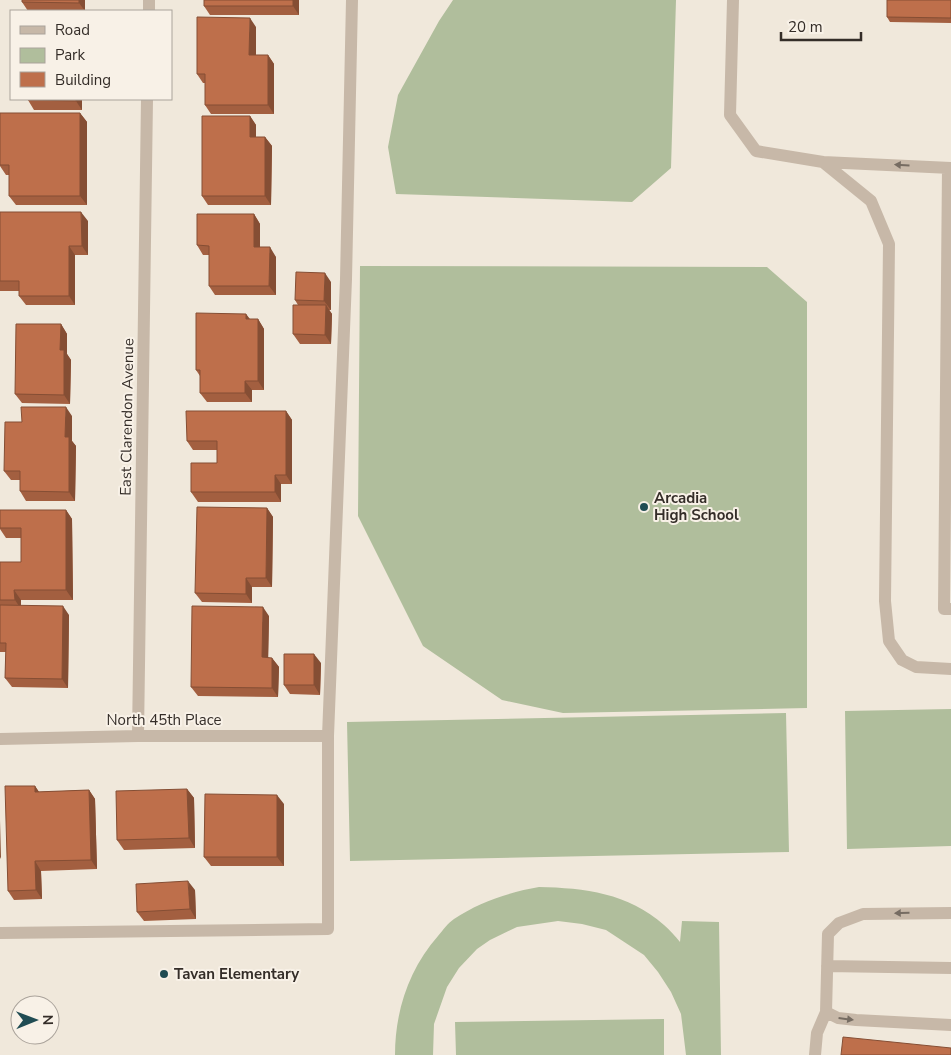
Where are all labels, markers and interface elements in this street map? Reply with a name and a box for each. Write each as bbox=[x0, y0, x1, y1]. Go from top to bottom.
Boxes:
legend bbox=[10, 10, 172, 100]
scale bar bbox=[781, 10, 861, 42]
text: 20 m bbox=[788, 17, 823, 37]
text: Road bbox=[55, 20, 90, 40]
text: Park bbox=[55, 45, 85, 65]
text: Building bbox=[55, 70, 111, 90]
one-way arrow bbox=[894, 161, 910, 169]
street label: East Clarendon Avenue bbox=[116, 338, 138, 496]
place label: Arcadia High School bbox=[654, 488, 739, 525]
marker: Arcadia High School bbox=[638, 501, 650, 513]
street label: North 45th Place bbox=[106, 710, 222, 730]
one-way arrow bbox=[894, 909, 910, 917]
place label: Tavan Elementary bbox=[174, 964, 299, 984]
marker: Tavan Elementary bbox=[158, 968, 170, 980]
north arrow bbox=[10, 995, 60, 1045]
text: N bbox=[38, 1014, 57, 1025]
one-way arrow bbox=[839, 1015, 855, 1023]

